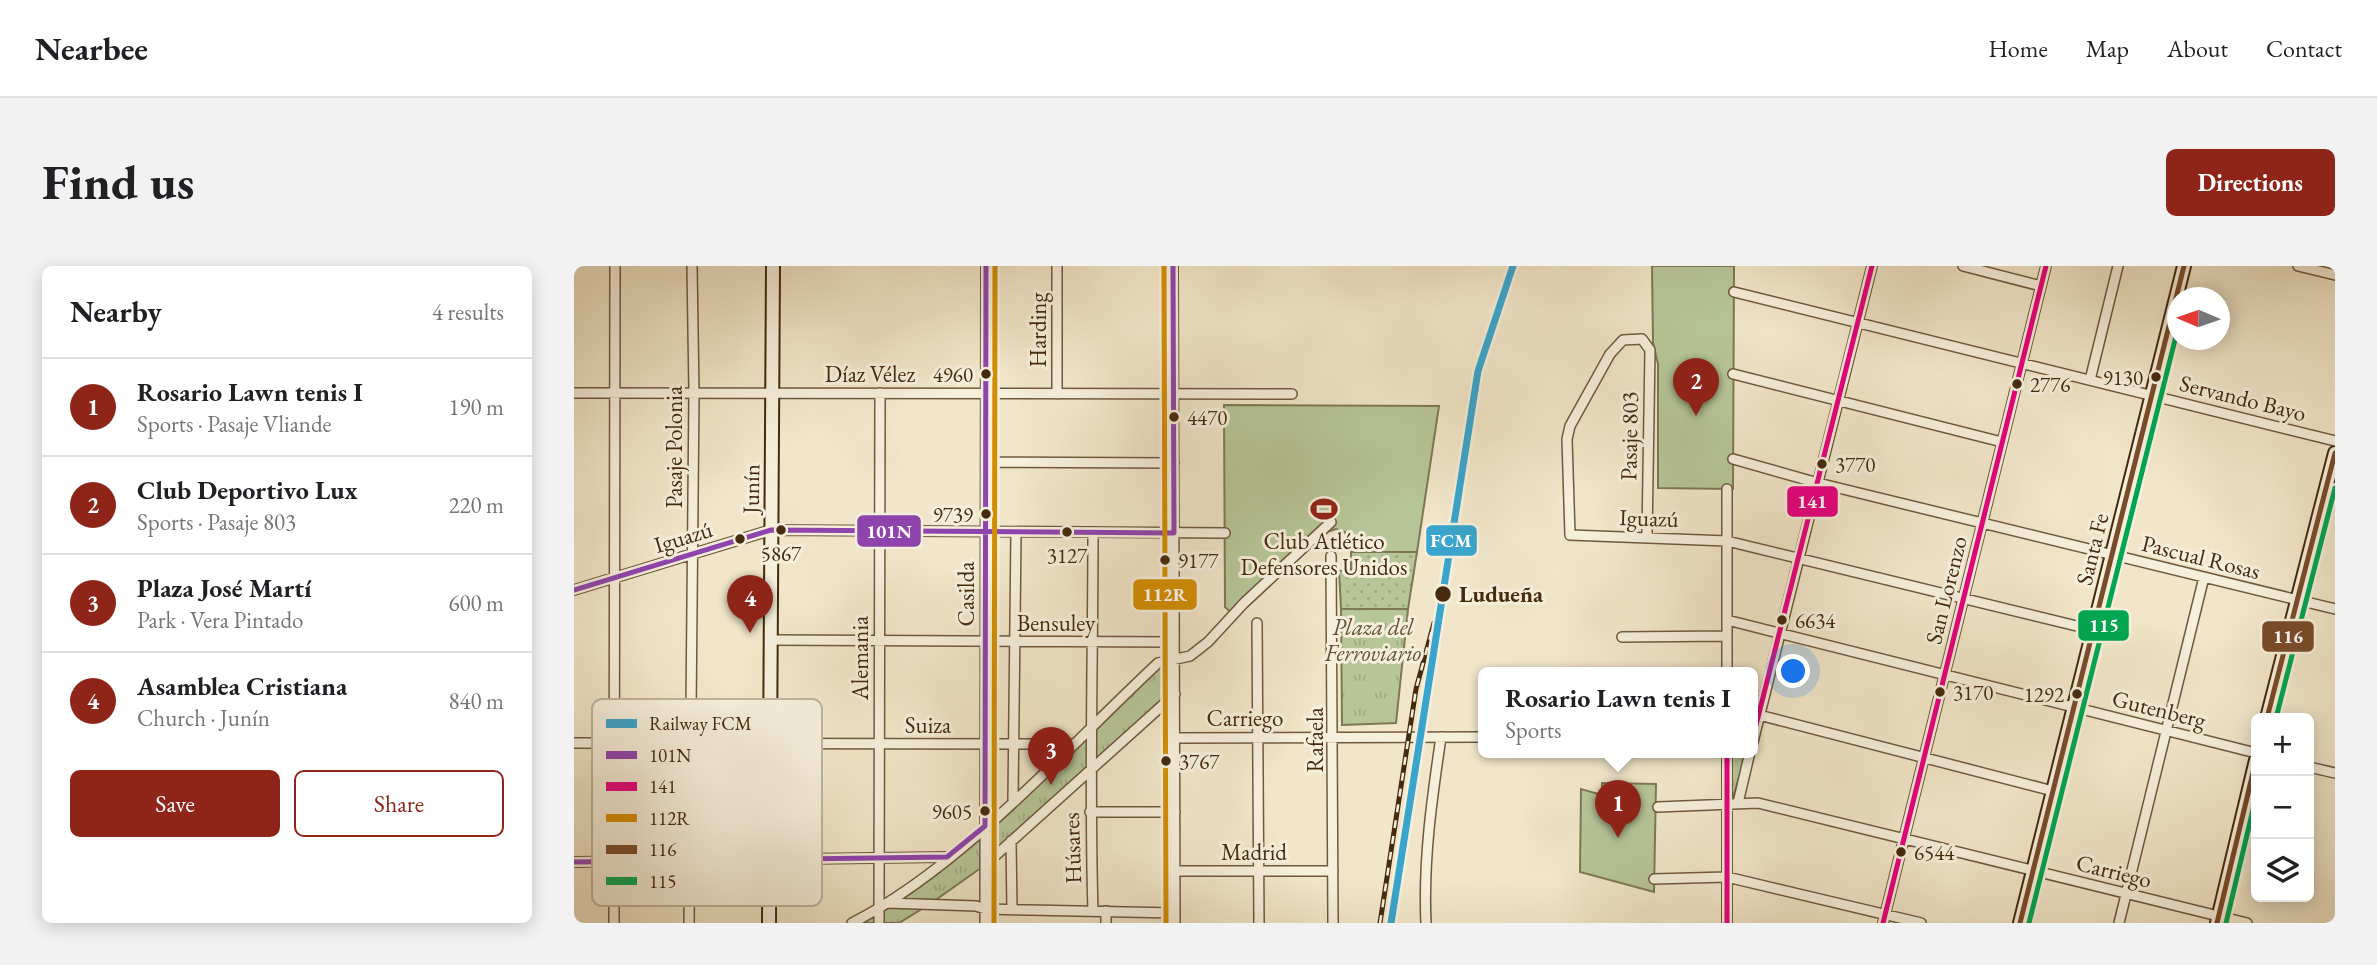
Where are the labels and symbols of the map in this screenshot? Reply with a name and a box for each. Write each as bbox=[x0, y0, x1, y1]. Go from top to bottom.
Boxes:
north arrow bbox=[2167, 287, 2230, 350]
street label: Harding bbox=[1023, 292, 1053, 367]
pin: 2 bbox=[1673, 358, 1719, 416]
street label: Díaz Vélez bbox=[825, 359, 915, 389]
place label: 4960 bbox=[933, 361, 973, 388]
place label: 9130 bbox=[2103, 364, 2143, 391]
marker: 4960 bbox=[979, 367, 993, 381]
street label: Servando Bayo bbox=[2177, 368, 2309, 428]
marker: 9130 bbox=[2149, 370, 2163, 384]
place label: 2776 bbox=[2030, 371, 2070, 398]
marker: 2776 bbox=[2010, 377, 2024, 391]
street label: Pasaje Polonia bbox=[659, 385, 689, 508]
street label: Pasaje 803 bbox=[1613, 391, 1645, 481]
place label: 4470 bbox=[1187, 404, 1227, 431]
marker: 4470 bbox=[1167, 410, 1181, 424]
place label: 3770 bbox=[1835, 451, 1875, 478]
marker: 3770 bbox=[1815, 457, 1829, 471]
street label: Junín bbox=[736, 464, 766, 516]
line badge: 141 bbox=[1786, 485, 1839, 518]
text: 141 bbox=[1797, 489, 1827, 514]
sports icon: Club Atlético Defensores Unidos bbox=[1309, 494, 1339, 524]
place label: 9739 bbox=[933, 501, 973, 528]
street label: Iguazú bbox=[1619, 502, 1679, 534]
marker: 9739 bbox=[979, 507, 993, 521]
street label: Santa Fe bbox=[2069, 510, 2115, 588]
street label: Iguazú bbox=[650, 514, 716, 560]
line badge: 101N bbox=[856, 514, 922, 548]
text: 101N bbox=[866, 519, 912, 544]
marker: 5867 bbox=[774, 523, 788, 537]
line badge: FCM bbox=[1425, 524, 1478, 557]
marker: 3127 bbox=[1060, 525, 1074, 539]
place label: Club Atlético Defensores Unidos bbox=[1241, 526, 1407, 582]
text: FCM bbox=[1430, 528, 1472, 553]
street label: Pascual Rosas bbox=[2139, 528, 2263, 586]
unlabelled marker bbox=[733, 532, 747, 546]
street label: San Lorenzo bbox=[1918, 533, 1974, 647]
place label: 5867 bbox=[761, 540, 802, 567]
place label: 3127 bbox=[1047, 542, 1088, 569]
place label: 9177 bbox=[1178, 547, 1219, 574]
marker: 9177 bbox=[1158, 553, 1172, 567]
street label: Casilda bbox=[951, 561, 981, 626]
pin: 4 bbox=[727, 575, 773, 633]
line badge: 112R bbox=[1132, 578, 1198, 611]
place label: Ludueña bbox=[1459, 579, 1544, 609]
text: 112R bbox=[1143, 582, 1188, 607]
marker: Ludueña bbox=[1433, 584, 1453, 604]
place label: 6634 bbox=[1795, 607, 1836, 634]
street label: Bensuley bbox=[1017, 608, 1096, 638]
line badge: 115 bbox=[2077, 609, 2130, 642]
park label: Plaza del Ferroviario bbox=[1324, 612, 1422, 668]
marker: 6634 bbox=[1775, 613, 1789, 627]
text: 115 bbox=[2089, 613, 2119, 638]
street label: Alemania bbox=[845, 615, 875, 701]
line badge: 116 bbox=[2261, 620, 2315, 653]
text: 116 bbox=[2273, 624, 2303, 649]
your location bbox=[1776, 654, 1810, 688]
place label: 3170 bbox=[1953, 679, 1993, 706]
place label: 1292 bbox=[2024, 681, 2064, 708]
street label: Gutenberg bbox=[2109, 683, 2210, 735]
marker: 3170 bbox=[1933, 685, 1947, 699]
marker: 1292 bbox=[2070, 687, 2084, 701]
legend bbox=[592, 699, 822, 906]
street label: Carriego bbox=[1207, 703, 1283, 733]
street label: Rafaela bbox=[1300, 707, 1330, 773]
street label: Suiza bbox=[905, 710, 952, 740]
text: Railway FCM bbox=[649, 711, 752, 736]
pin: 3 bbox=[1028, 727, 1074, 785]
text: 101N bbox=[649, 743, 691, 768]
place label: 3767 bbox=[1179, 748, 1220, 775]
marker: 3767 bbox=[1159, 754, 1173, 768]
text: 141 bbox=[649, 774, 676, 799]
pin: 1 bbox=[1595, 780, 1641, 838]
place label: 9605 bbox=[932, 798, 972, 825]
marker: 9605 bbox=[978, 804, 992, 818]
text: 112R bbox=[649, 806, 690, 831]
street label: Húsares bbox=[1056, 812, 1088, 884]
text: 116 bbox=[649, 837, 676, 862]
street label: Madrid bbox=[1221, 837, 1287, 867]
place label: 6544 bbox=[1914, 839, 1955, 866]
marker: 6544 bbox=[1894, 845, 1908, 859]
street label: Carriego bbox=[2073, 847, 2155, 895]
text: 115 bbox=[649, 869, 676, 894]

